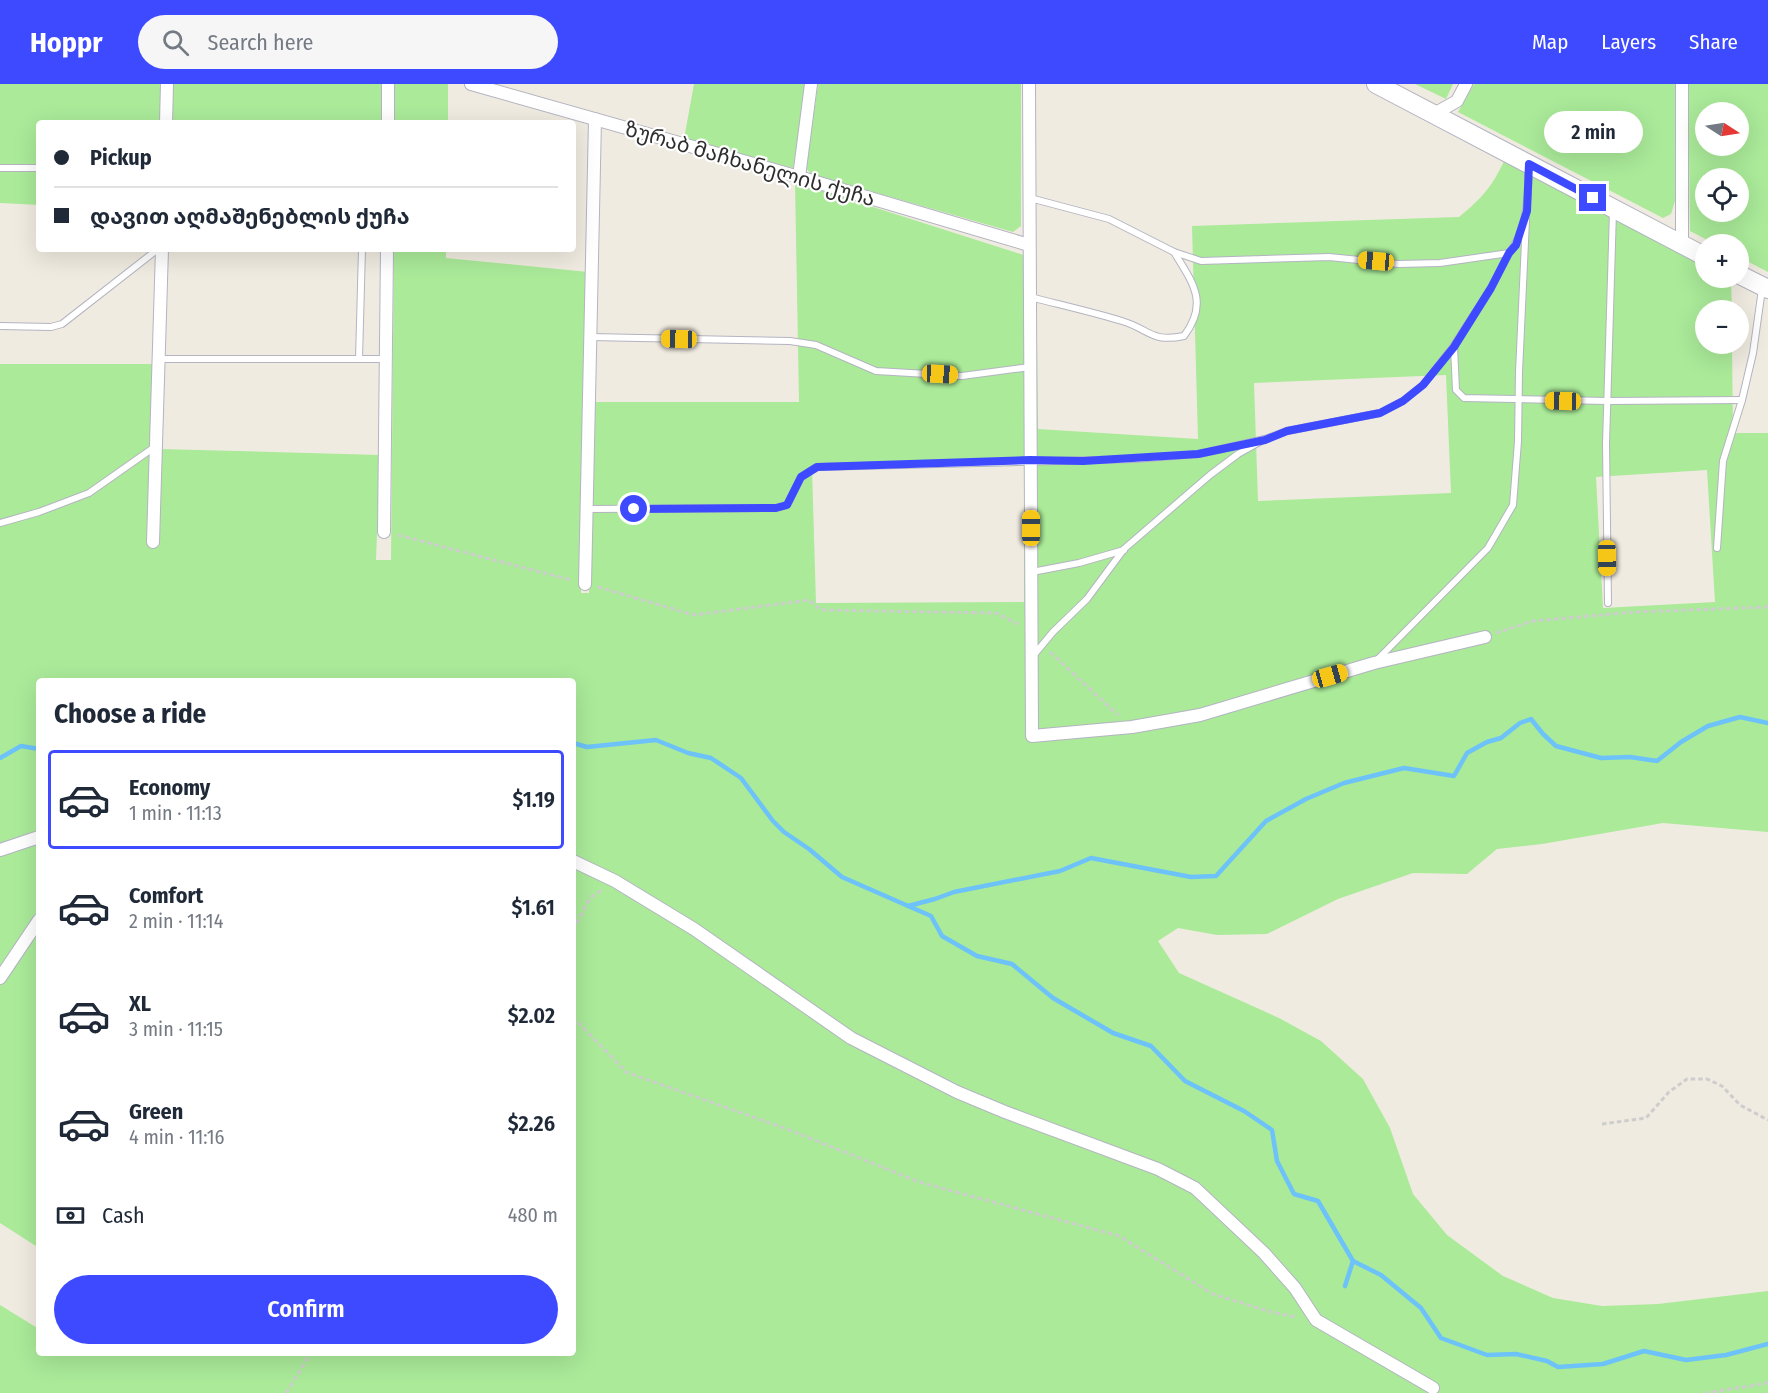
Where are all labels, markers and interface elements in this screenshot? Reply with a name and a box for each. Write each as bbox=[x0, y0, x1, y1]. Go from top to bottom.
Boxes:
search box bbox=[138, 15, 558, 69]
text: Hoppr bbox=[30, 26, 102, 59]
icon: search bbox=[159, 26, 192, 59]
text: Search here bbox=[207, 29, 313, 56]
text: Map bbox=[1532, 29, 1568, 55]
text: Layers bbox=[1601, 29, 1656, 55]
text: Share bbox=[1689, 29, 1738, 55]
north arrow bbox=[1695, 102, 1749, 156]
map controls bbox=[1695, 102, 1749, 354]
callout: 2 min bbox=[1544, 111, 1642, 153]
street label: ზურაბ მაჩხანელის ქუჩა bbox=[622, 116, 878, 212]
text: 2 min bbox=[1571, 120, 1616, 144]
text: Pickup bbox=[90, 144, 152, 171]
button: locate bbox=[1695, 168, 1749, 222]
route end bbox=[1579, 184, 1606, 211]
text: დავით აღმაშენებლის ქუჩა bbox=[90, 203, 410, 230]
button: + bbox=[1695, 234, 1749, 288]
car bbox=[1357, 250, 1395, 272]
button: − bbox=[1695, 300, 1749, 354]
car bbox=[661, 330, 697, 348]
car bbox=[922, 364, 958, 384]
car bbox=[1545, 392, 1581, 410]
route start bbox=[620, 495, 647, 522]
car bbox=[1022, 510, 1040, 546]
car bbox=[1598, 540, 1616, 576]
car bbox=[1310, 662, 1350, 690]
text: Choose a ride bbox=[54, 698, 206, 730]
icon: car bbox=[57, 773, 111, 827]
text: Economy bbox=[129, 774, 210, 801]
text: $1.19 bbox=[513, 786, 555, 813]
text: 1 min · 11:13 bbox=[129, 801, 222, 825]
icon: car bbox=[57, 881, 111, 935]
text: Comfort bbox=[129, 882, 203, 909]
text: $1.61 bbox=[512, 894, 555, 921]
text: 2 min · 11:14 bbox=[129, 909, 223, 933]
icon: car bbox=[57, 989, 111, 1043]
text: XL bbox=[129, 990, 151, 1017]
text: $2.02 bbox=[508, 1002, 555, 1029]
text: 3 min · 11:15 bbox=[129, 1017, 223, 1041]
icon: car bbox=[57, 1097, 111, 1151]
text: Green bbox=[129, 1098, 183, 1125]
text: $2.26 bbox=[508, 1110, 555, 1137]
text: 4 min · 11:16 bbox=[129, 1125, 224, 1149]
icon: cash bbox=[54, 1199, 87, 1232]
text: Cash bbox=[102, 1202, 145, 1229]
text: 480 m bbox=[508, 1203, 558, 1227]
button: Confirm bbox=[54, 1275, 558, 1344]

